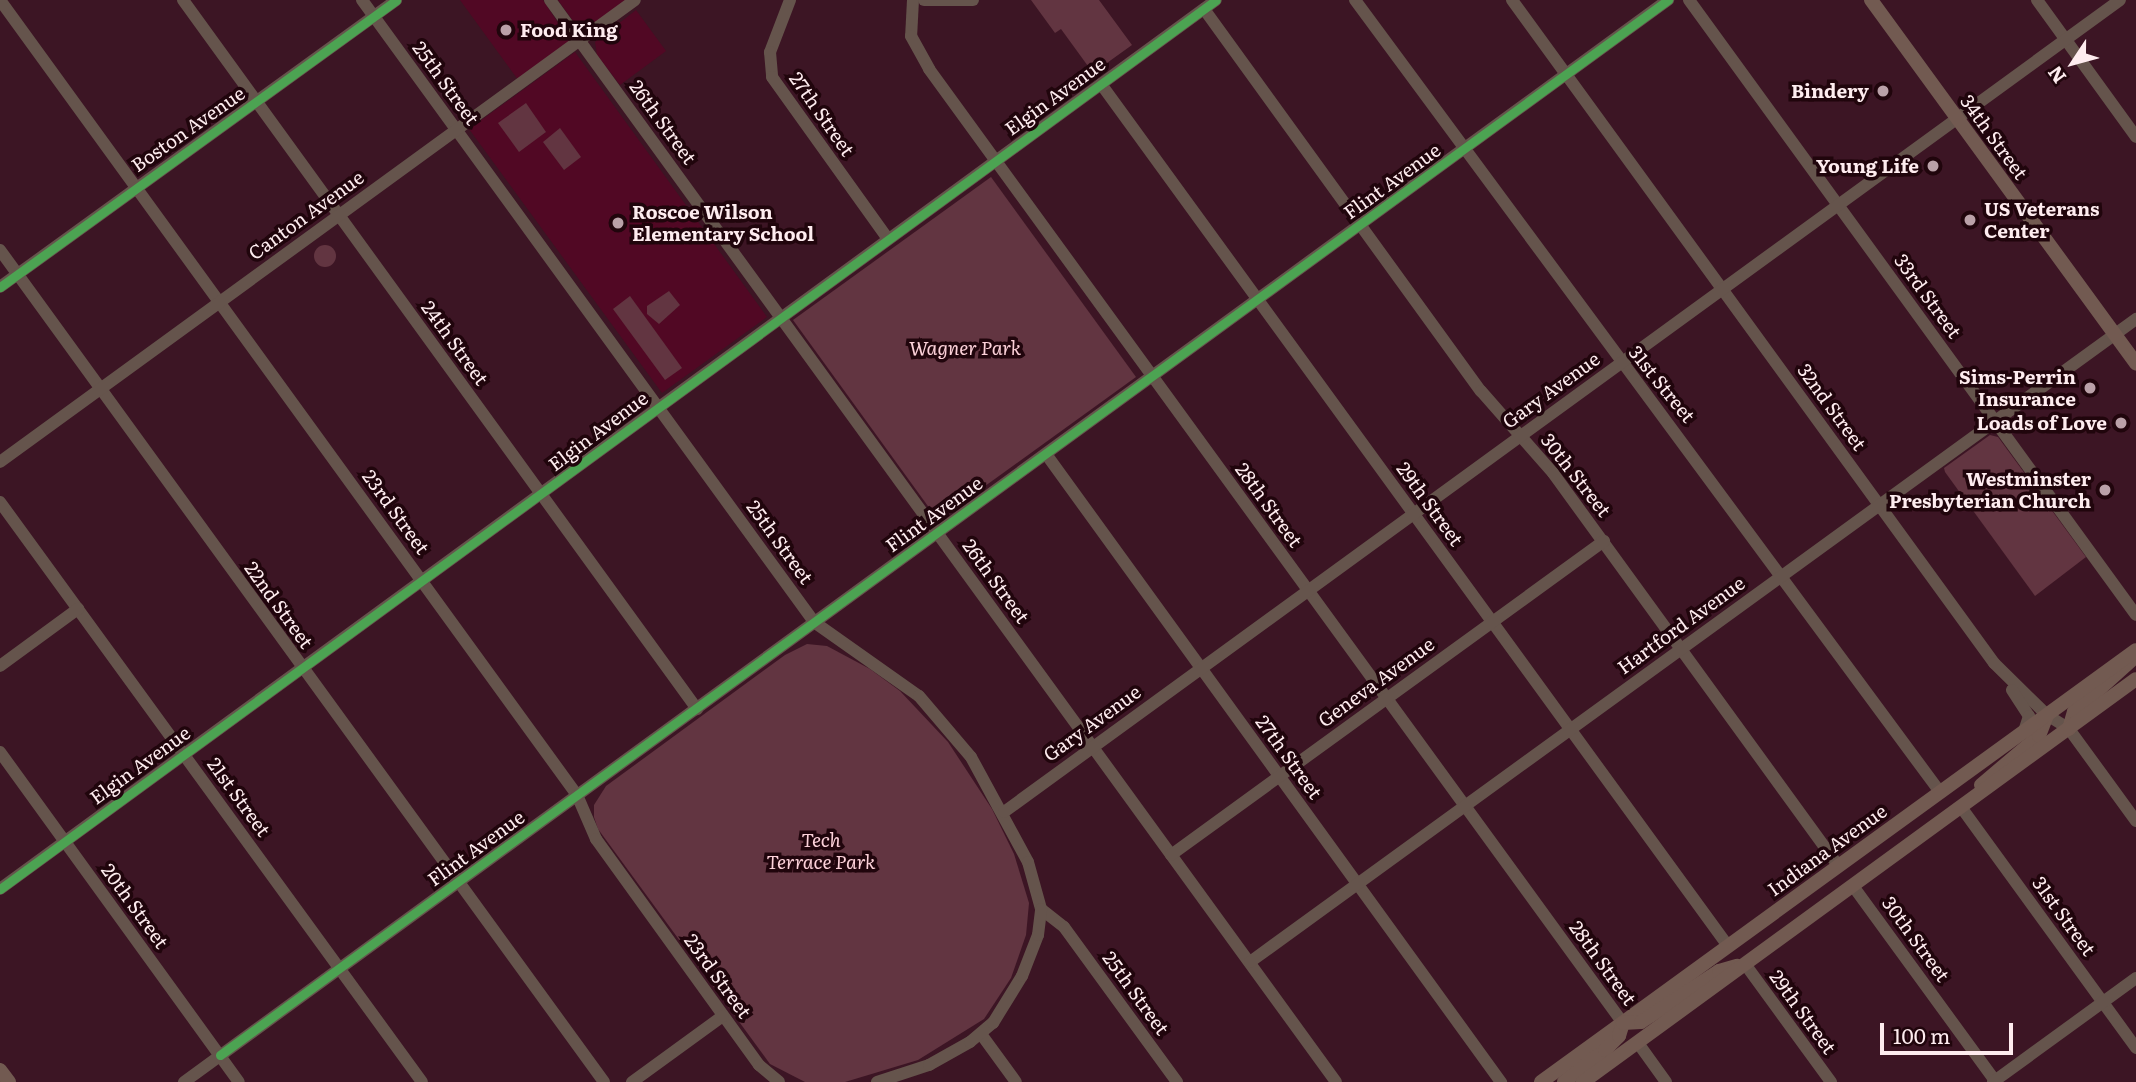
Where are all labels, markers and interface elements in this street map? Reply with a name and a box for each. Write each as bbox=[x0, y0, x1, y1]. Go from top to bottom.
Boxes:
place label: Food King bbox=[520, 19, 618, 41]
marker: Food King bbox=[498, 22, 514, 38]
north arrow bbox=[2038, 28, 2108, 98]
street label: 25th Street bbox=[408, 37, 484, 129]
street label: Elgin Avenue bbox=[1000, 52, 1110, 140]
text: N bbox=[2040, 61, 2072, 90]
street label: 27th Street bbox=[785, 68, 859, 160]
street label: 26th Street bbox=[625, 76, 701, 168]
place label: Bindery bbox=[1791, 80, 1869, 102]
street label: Boston Avenue bbox=[127, 81, 249, 177]
marker: Bindery bbox=[1875, 83, 1891, 99]
street label: 34th Street bbox=[1956, 90, 2032, 184]
street label: Flint Avenue bbox=[1339, 138, 1445, 224]
place label: Young Life bbox=[1816, 155, 1919, 177]
marker: Young Life bbox=[1925, 158, 1941, 174]
street label: Canton Avenue bbox=[244, 166, 368, 264]
place label: US Veterans Center bbox=[1984, 198, 2100, 242]
place label: Roscoe Wilson Elementary School bbox=[632, 201, 814, 245]
marker: US Veterans Center bbox=[1962, 212, 1978, 228]
marker: Roscoe Wilson Elementary School bbox=[610, 215, 626, 231]
street label: 33rd Street bbox=[1890, 249, 1966, 343]
street label: 24th Street bbox=[417, 296, 493, 390]
park label: Wagner Park bbox=[909, 337, 1021, 359]
street label: 31st Street bbox=[1624, 341, 1700, 427]
street label: Gary Avenue bbox=[1498, 347, 1604, 433]
street label: 32nd Street bbox=[1793, 359, 1871, 455]
place label: Sims-Perrin Insurance bbox=[1959, 366, 2076, 410]
marker: Sims-Perrin Insurance bbox=[2082, 380, 2098, 396]
street label: Elgin Avenue bbox=[544, 386, 652, 476]
place label: Loads of Love bbox=[1976, 412, 2107, 434]
marker: Loads of Love bbox=[2113, 415, 2129, 431]
street label: 30th Street bbox=[1536, 429, 1616, 521]
street label: 28th Street bbox=[1231, 458, 1307, 552]
street label: 29th Street bbox=[1392, 458, 1468, 550]
street label: 23rd Street bbox=[358, 465, 434, 559]
place label: Westminster Presbyterian Church bbox=[1889, 468, 2091, 512]
street label: Flint Avenue bbox=[881, 471, 987, 557]
marker: Westminster Presbyterian Church bbox=[2097, 482, 2113, 498]
street label: 25th Street bbox=[742, 496, 818, 588]
street label: 26th Street bbox=[958, 535, 1034, 627]
street label: 22nd Street bbox=[240, 557, 318, 653]
street label: Hartford Avenue bbox=[1613, 571, 1749, 679]
street label: Geneva Avenue bbox=[1314, 632, 1438, 732]
street label: Gary Avenue bbox=[1039, 680, 1145, 766]
street label: 27th Street bbox=[1251, 711, 1327, 803]
street label: Elgin Avenue bbox=[85, 721, 195, 809]
street label: 21st Street bbox=[203, 753, 275, 841]
street label: Indiana Avenue bbox=[1763, 799, 1891, 901]
street label: Flint Avenue bbox=[423, 805, 529, 891]
park label: Tech Terrace Park bbox=[767, 829, 875, 873]
street label: 20th Street bbox=[97, 859, 173, 953]
street label: 31st Street bbox=[2028, 872, 2100, 960]
street label: 30th Street bbox=[1877, 892, 1955, 986]
street label: 28th Street bbox=[1565, 916, 1641, 1010]
street label: 23rd Street bbox=[680, 929, 756, 1023]
street label: 25th Street bbox=[1098, 947, 1174, 1039]
street label: 29th Street bbox=[1765, 966, 1841, 1058]
scale bar bbox=[1884, 1009, 2017, 1052]
text: 100 m bbox=[1893, 1019, 1950, 1050]

